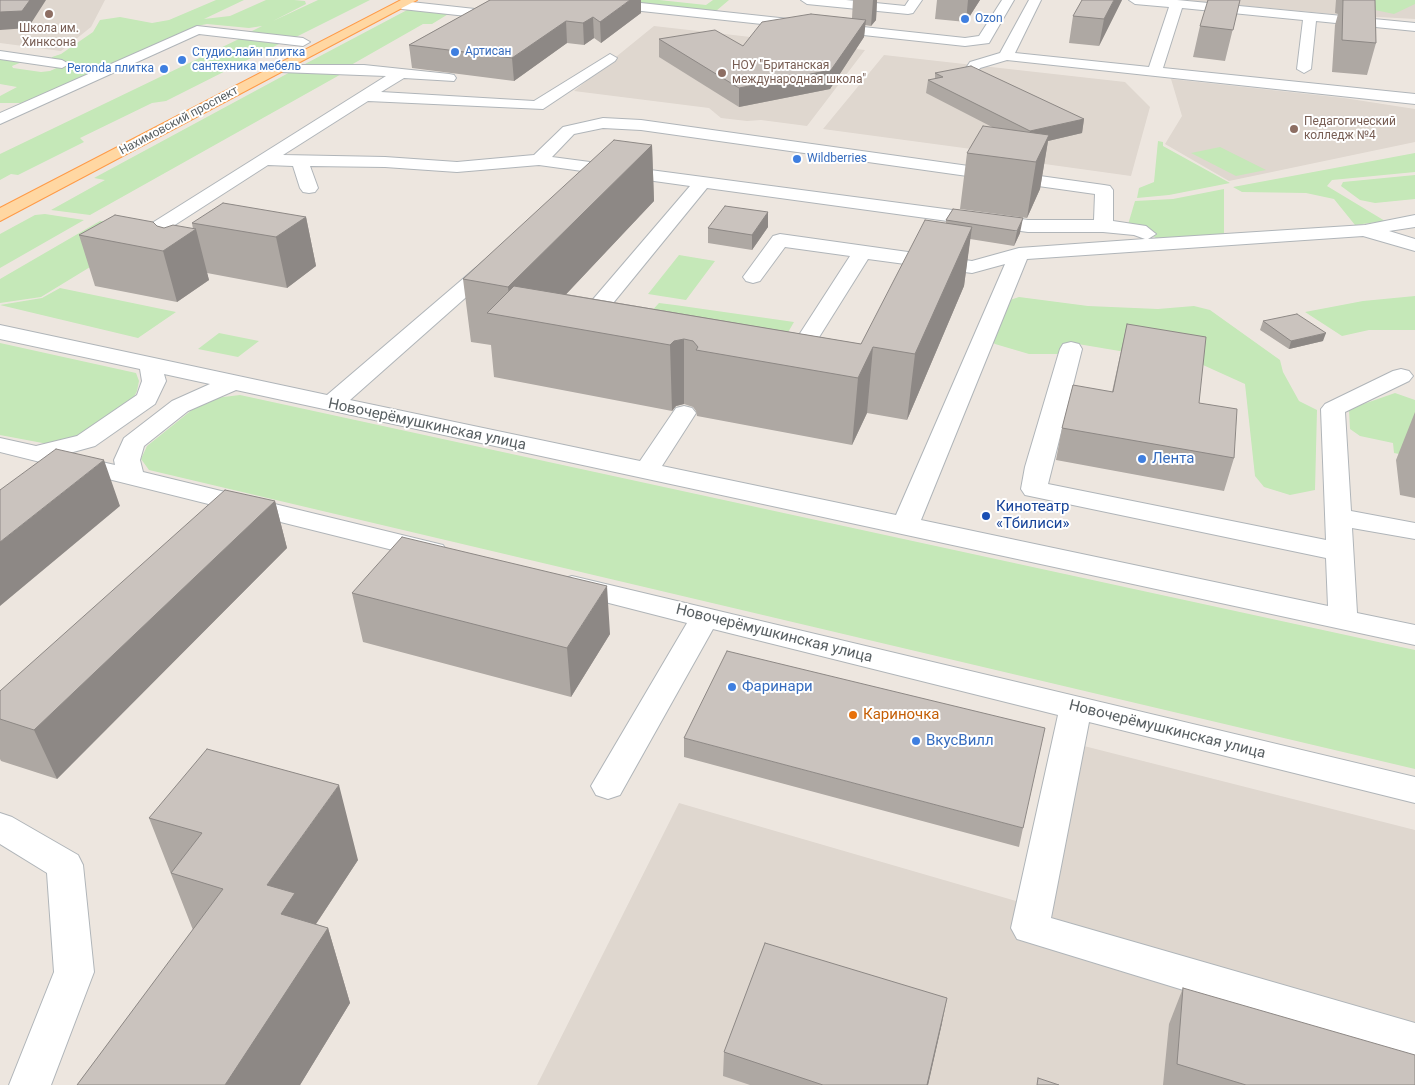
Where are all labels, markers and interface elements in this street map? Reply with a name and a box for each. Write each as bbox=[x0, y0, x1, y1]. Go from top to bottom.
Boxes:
marker: Школа им. Хинксона bbox=[43, 8, 55, 20]
place label: Ozon bbox=[975, 12, 1003, 26]
marker: Ozon bbox=[959, 13, 971, 25]
place label: Школа им. Хинксона bbox=[19, 22, 79, 50]
place label: Артисан bbox=[465, 45, 512, 59]
place label: Студио-лайн плитка сантехника мебель bbox=[192, 46, 305, 74]
marker: Артисан bbox=[449, 46, 461, 58]
marker: Студио-лайн плитка сантехника мебель bbox=[176, 54, 188, 66]
place label: НОУ "Британская международная школа" bbox=[732, 59, 866, 87]
place label: Peronda плитка bbox=[67, 62, 154, 76]
marker: Peronda плитка bbox=[158, 63, 170, 75]
marker: НОУ "Британская международная школа" bbox=[716, 67, 728, 79]
street label: Нахимовский проспект bbox=[117, 84, 241, 158]
place label: Педагогический колледж №4 bbox=[1304, 115, 1396, 143]
marker: Педагогический колледж №4 bbox=[1288, 123, 1300, 135]
place label: Wildberries bbox=[807, 152, 867, 166]
marker: Wildberries bbox=[791, 153, 803, 165]
street label: Новочерёмушкинская улица bbox=[326, 395, 528, 455]
place label: Лента bbox=[1152, 450, 1194, 468]
marker: Лента bbox=[1136, 453, 1148, 465]
place label: Кинотеатр «Тбилиси» bbox=[996, 498, 1069, 533]
marker: Кинотеатр «Тбилиси» bbox=[980, 510, 992, 522]
street label: Новочерёмушкинская улица bbox=[674, 601, 874, 667]
place label: Фаринари bbox=[742, 678, 813, 696]
marker: Фаринари bbox=[726, 681, 738, 693]
street label: Новочерёмушкинская улица bbox=[1067, 697, 1267, 763]
place label: Кариночка bbox=[863, 706, 940, 724]
marker: Кариночка bbox=[847, 709, 859, 721]
place label: ВкусВилл bbox=[926, 732, 994, 750]
marker: ВкусВилл bbox=[910, 735, 922, 747]

